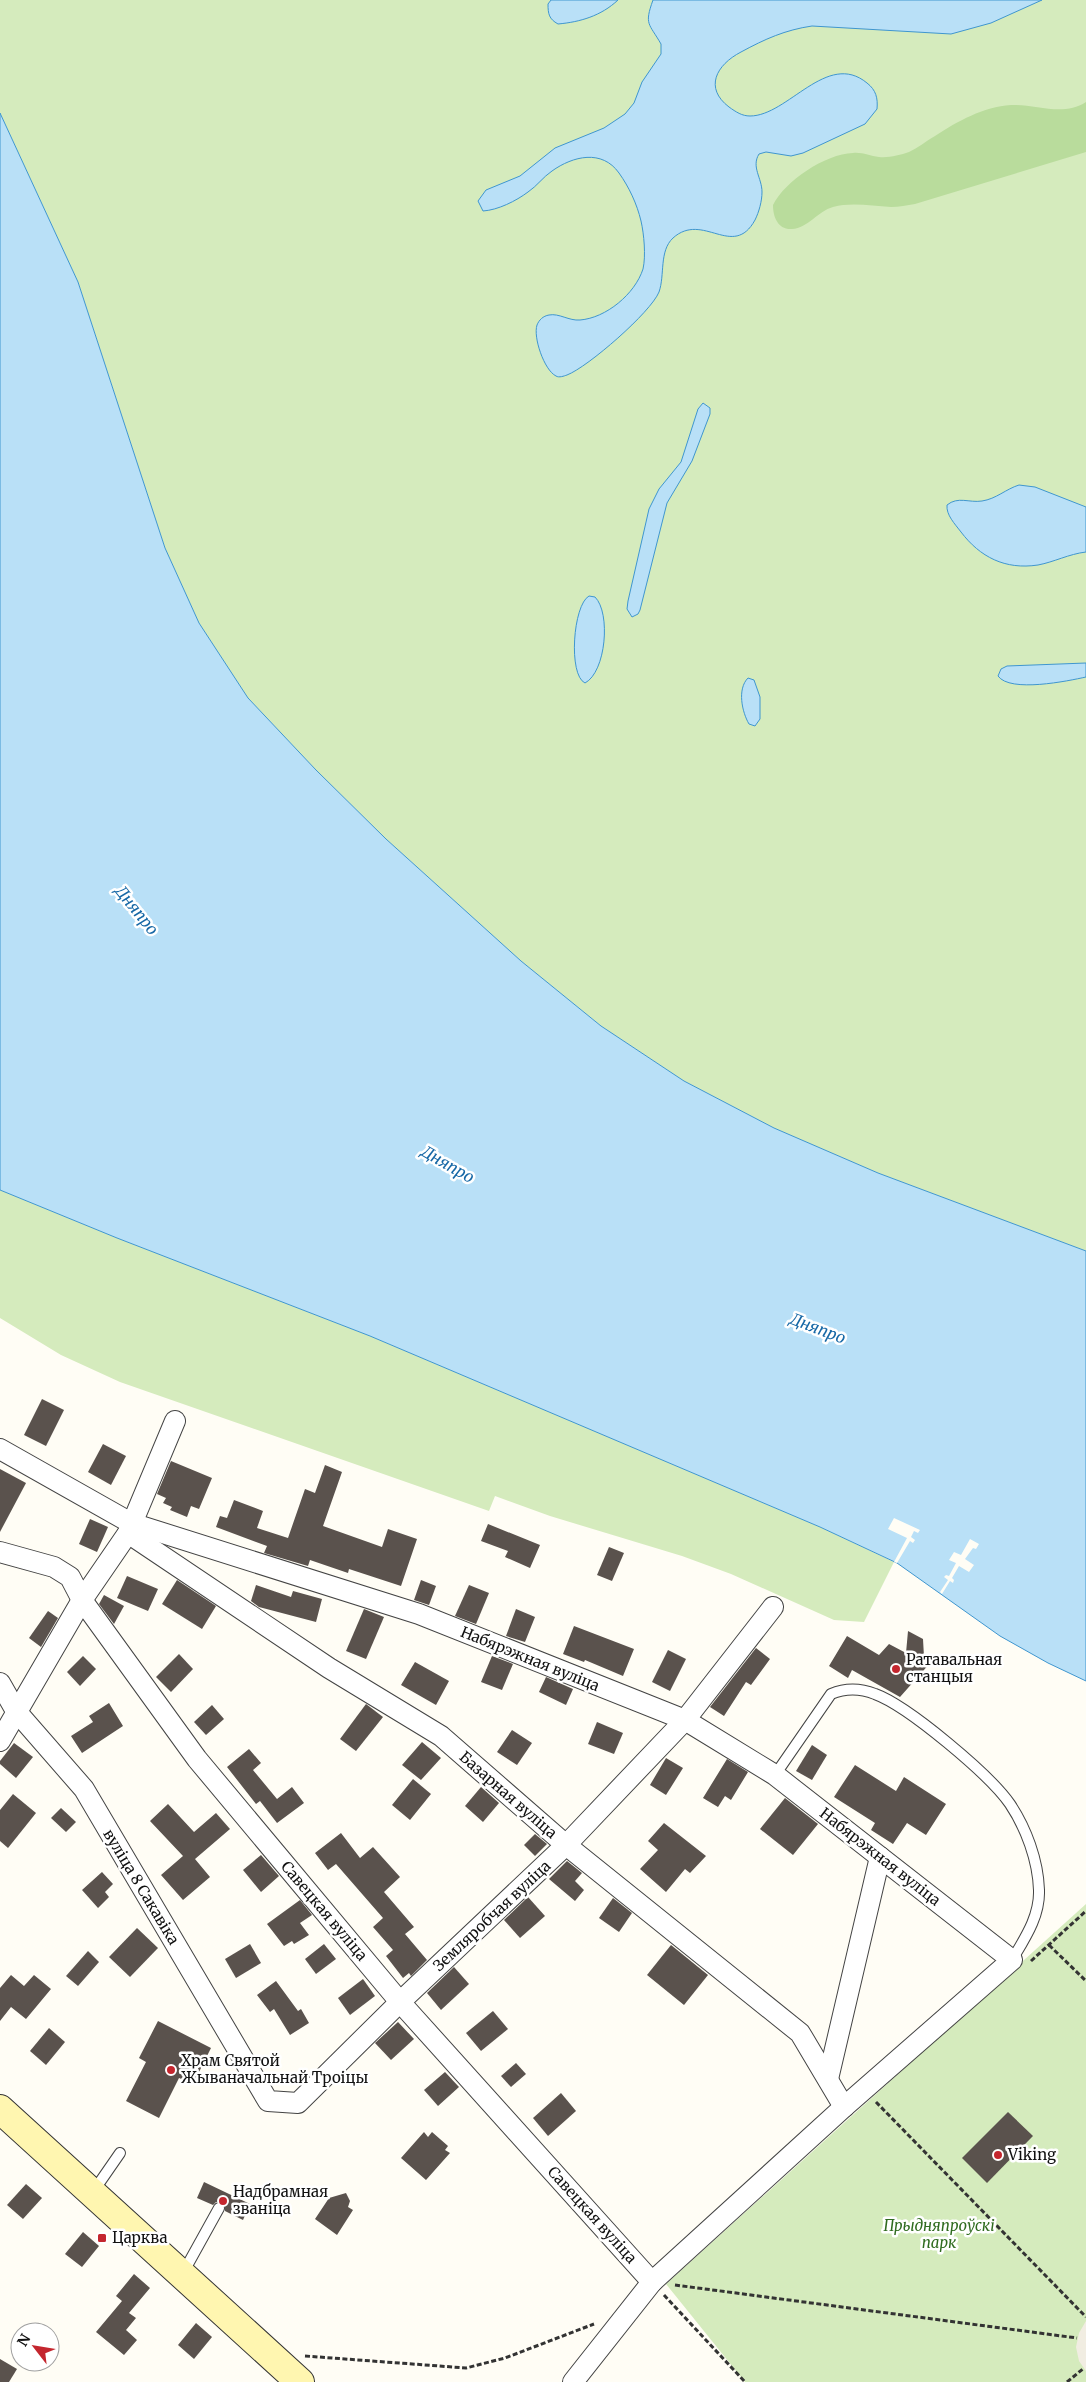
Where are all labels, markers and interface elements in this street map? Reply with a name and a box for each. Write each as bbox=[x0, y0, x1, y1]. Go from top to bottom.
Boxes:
water label: Дняпро bbox=[110, 880, 163, 939]
water label: Дняпро bbox=[417, 1140, 478, 1187]
water label: Дняпро bbox=[786, 1308, 849, 1348]
street label: Набярэжная вуліца bbox=[458, 1622, 602, 1695]
place label: Ратавальная станцыя bbox=[906, 1650, 1002, 1686]
marker: Ратавальная станцыя bbox=[890, 1663, 902, 1675]
street label: Базарная вуліца bbox=[456, 1747, 561, 1842]
street label: Набярэжная вуліца bbox=[816, 1803, 945, 1910]
street label: вуліца 8 Сакавіка bbox=[99, 1825, 183, 1948]
street label: Земляробчая вуліца bbox=[429, 1856, 554, 1975]
street label: Савецкая вуліца bbox=[277, 1857, 372, 1964]
place label: Храм Святой Жываначальнай Троіцы bbox=[181, 2051, 368, 2087]
marker: Храм Святой Жываначальнай Троіцы bbox=[165, 2064, 177, 2076]
place label: Viking bbox=[1007, 2145, 1056, 2164]
marker: Viking bbox=[992, 2149, 1004, 2161]
street label: Савецкая вуліца bbox=[544, 2162, 641, 2267]
place label: Надбрамная званіца bbox=[233, 2182, 328, 2218]
marker: Надбрамная званіца bbox=[217, 2195, 229, 2207]
park label: Прыдняпроўскі парк bbox=[883, 2216, 995, 2252]
place label: Царква bbox=[112, 2228, 167, 2247]
marker: Царква bbox=[96, 2232, 108, 2244]
north arrow bbox=[10, 2322, 60, 2372]
text: N bbox=[13, 2331, 34, 2350]

